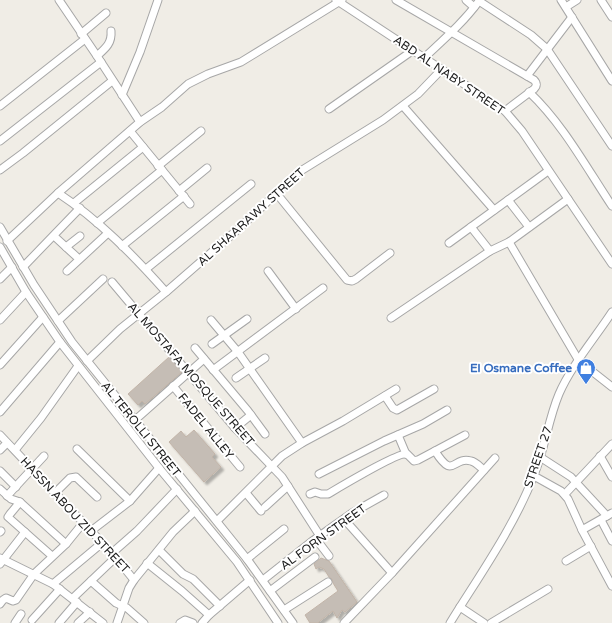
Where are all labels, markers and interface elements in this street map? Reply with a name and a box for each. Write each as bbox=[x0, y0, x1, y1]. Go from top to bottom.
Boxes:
street label: ABD AL NABY STREET bbox=[391, 33, 508, 118]
street label: AL SHAARAWY STREET bbox=[195, 165, 308, 269]
street label: AL MOSTAFA MOSQUE STREET bbox=[125, 299, 258, 449]
shop icon: El Osmane Coffee bbox=[575, 357, 597, 385]
place label: El Osmane Coffee bbox=[470, 361, 572, 375]
street label: AL TEROLLI STREET bbox=[98, 379, 184, 480]
street label: FADEL ALLEY bbox=[175, 390, 237, 462]
street label: STREET 27 bbox=[521, 425, 555, 489]
street label: HASSN ABOU ZID STREET bbox=[18, 454, 133, 576]
street label: AL FORN STREET bbox=[277, 501, 369, 573]

